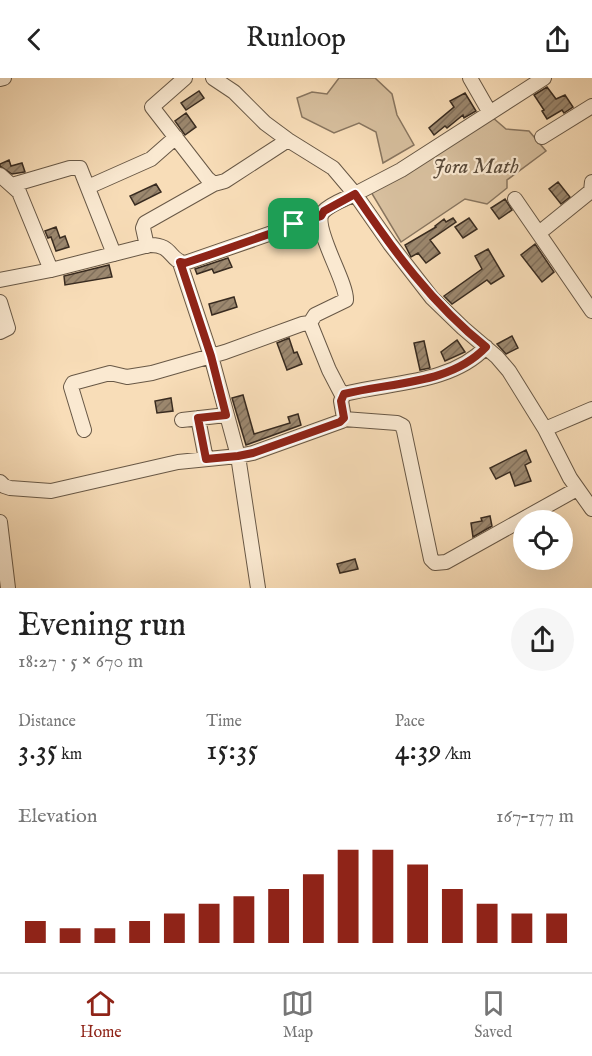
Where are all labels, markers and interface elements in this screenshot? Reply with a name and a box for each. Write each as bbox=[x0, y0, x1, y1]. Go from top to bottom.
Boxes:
text: Runloop bbox=[246, 22, 346, 56]
icon: back bbox=[18, 23, 51, 56]
icon: share bbox=[541, 23, 574, 56]
park label: Jora Math bbox=[433, 154, 519, 181]
pin bbox=[268, 198, 319, 249]
icon: arrive bbox=[277, 207, 310, 240]
map controls bbox=[513, 510, 573, 570]
button: locate bbox=[513, 510, 573, 570]
text: Evening run bbox=[18, 605, 186, 647]
button: share bbox=[511, 608, 574, 671]
text: 18:27 · 5 × 670 m bbox=[18, 649, 143, 674]
text: Distance bbox=[18, 712, 76, 732]
text: Time bbox=[206, 712, 242, 732]
text: Pace bbox=[395, 712, 425, 732]
text: 3.35 bbox=[18, 732, 58, 770]
text: 15:35 bbox=[206, 732, 258, 770]
text: 4:39 bbox=[395, 732, 442, 770]
text: km bbox=[58, 745, 82, 765]
text: /km bbox=[442, 745, 471, 765]
text: Elevation bbox=[18, 804, 97, 829]
text: 167–177 m bbox=[496, 804, 574, 829]
tab: Home bbox=[80, 987, 122, 1043]
tab: Map bbox=[281, 987, 314, 1043]
tab: Saved bbox=[474, 987, 512, 1043]

